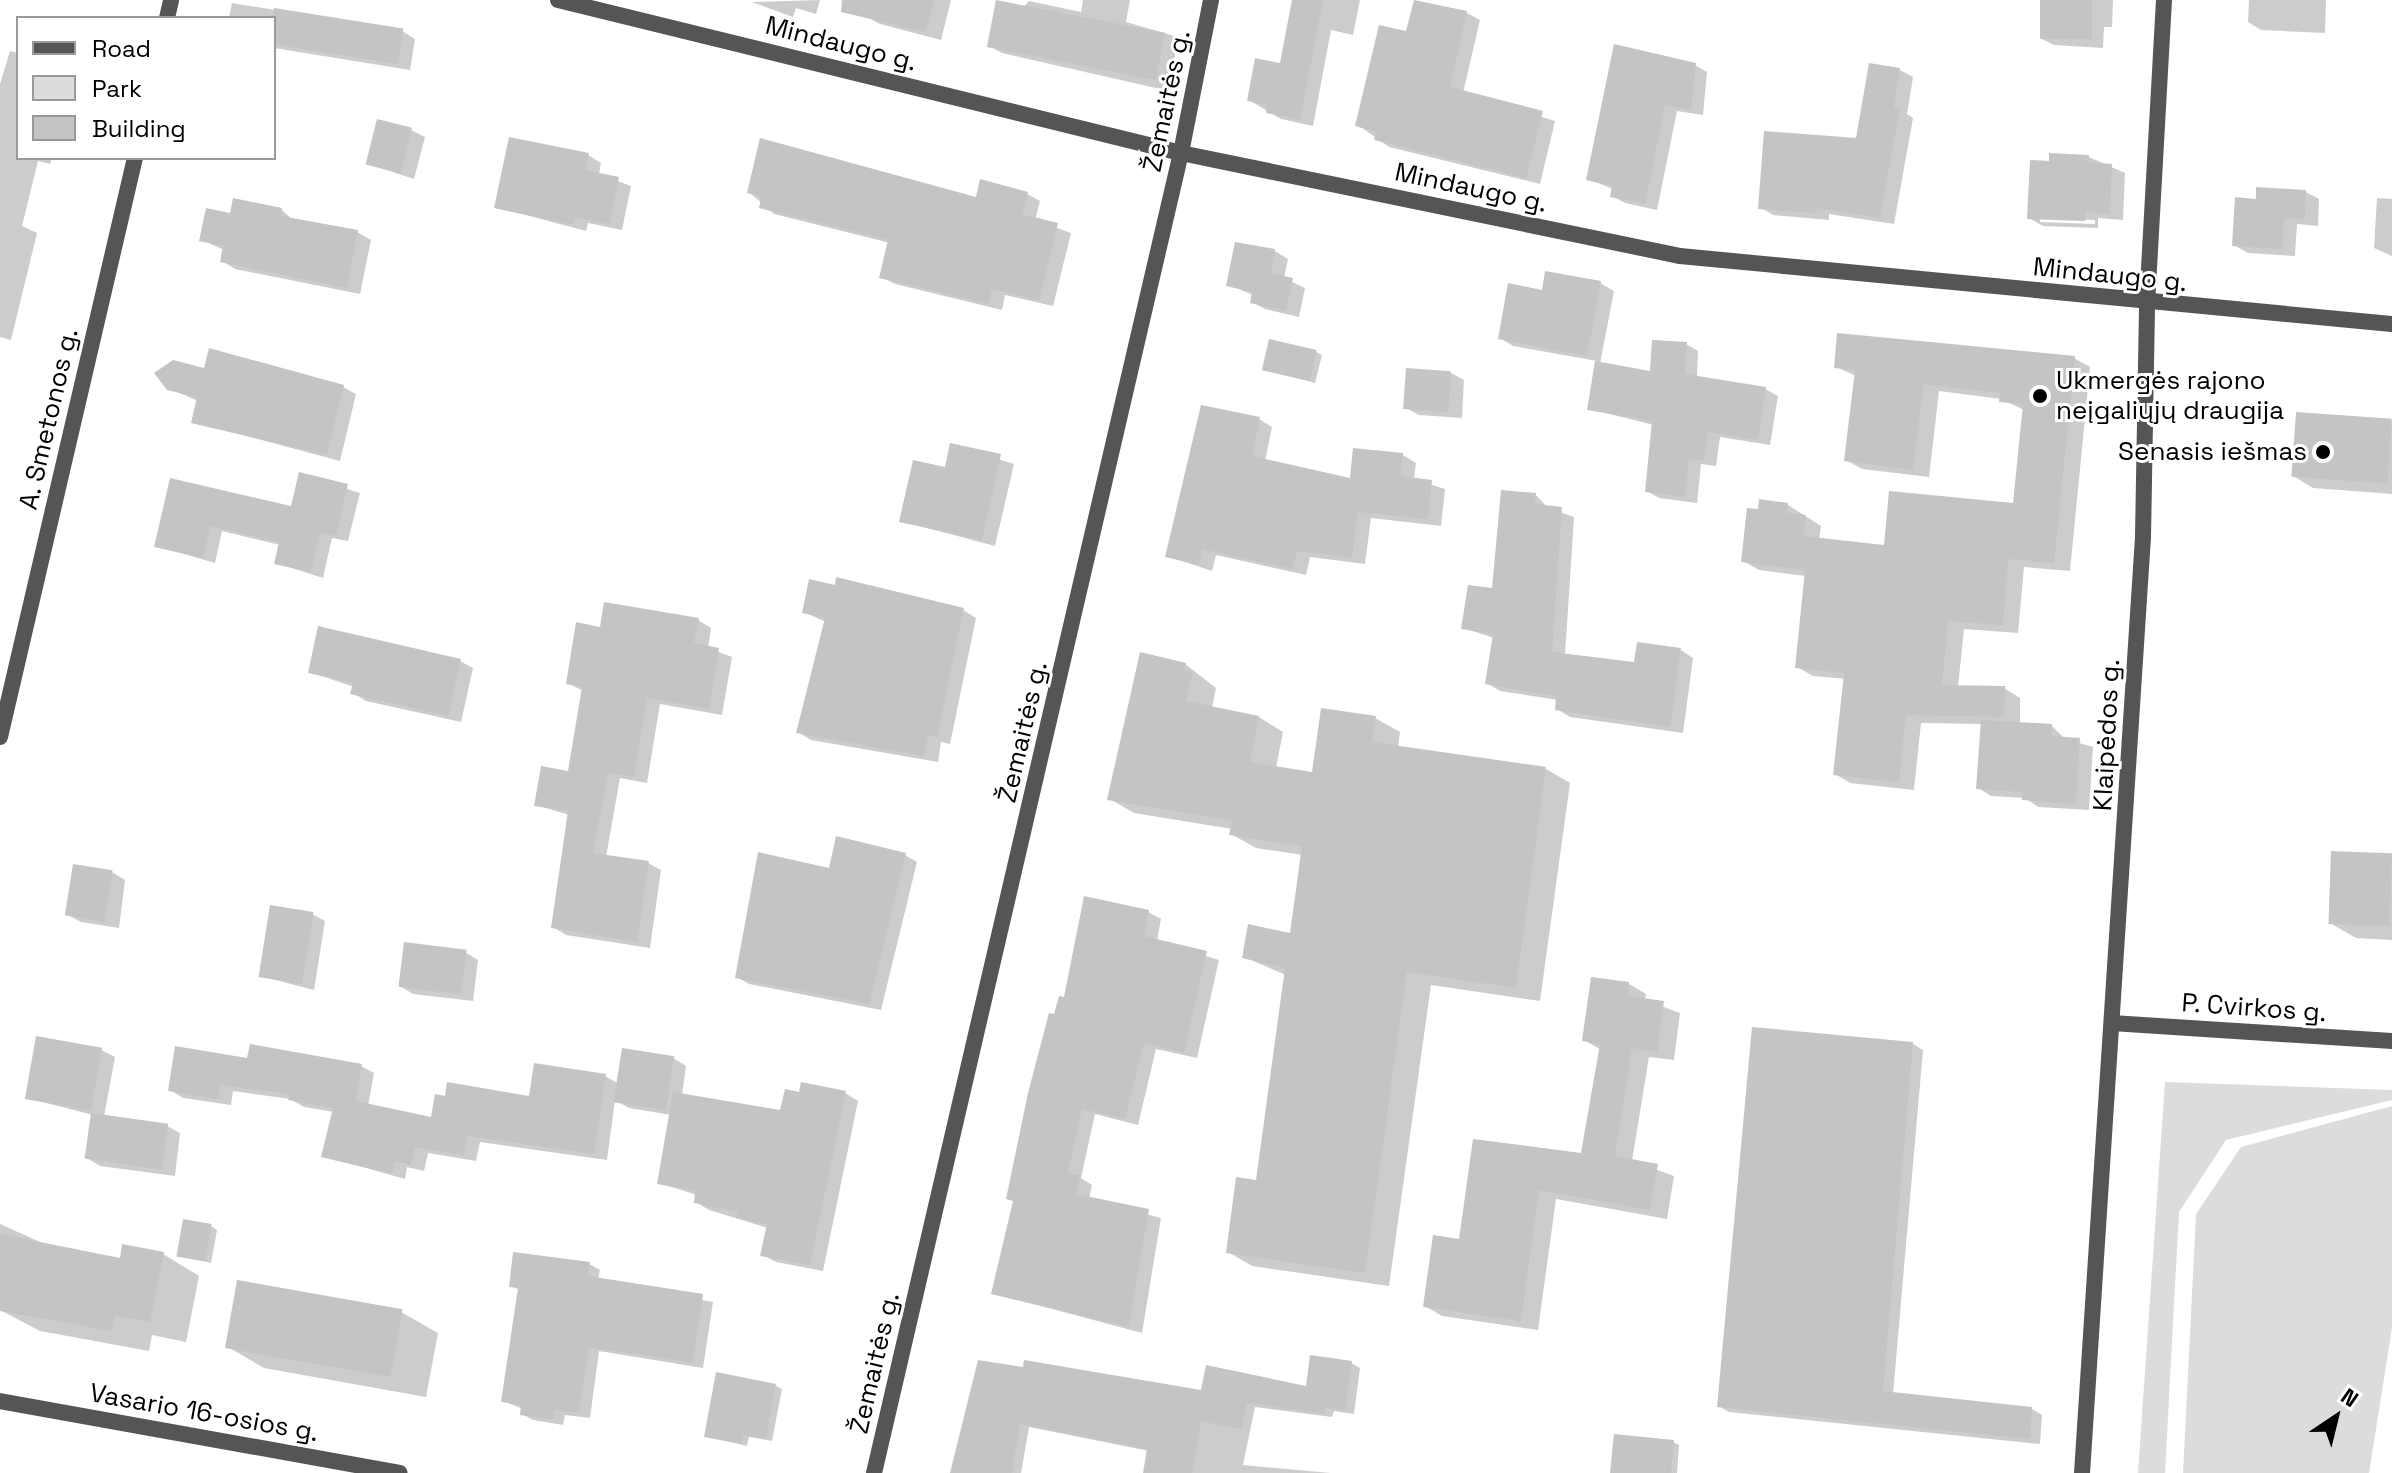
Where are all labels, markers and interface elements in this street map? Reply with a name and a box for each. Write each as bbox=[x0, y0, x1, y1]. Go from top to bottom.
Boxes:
street label: Mindaugo g. bbox=[762, 10, 920, 78]
legend bbox=[16, 16, 276, 160]
street label: Žemaitės g. bbox=[1137, 27, 1197, 175]
text: Road bbox=[92, 33, 151, 64]
text: Park bbox=[92, 73, 142, 104]
text: Building bbox=[92, 113, 186, 144]
street label: Mindaugo g. bbox=[1392, 157, 1550, 219]
street label: Mindaugo g. bbox=[2031, 251, 2189, 299]
street label: A. Smetonos g. bbox=[13, 325, 85, 513]
place label: Ukmergės rajono neįgaliųjų draugija bbox=[2056, 365, 2284, 426]
marker: Ukmergės rajono neįgaliųjų draugija bbox=[2031, 387, 2049, 405]
place label: Senasis iešmas bbox=[2118, 436, 2307, 468]
marker: Senasis iešmas bbox=[2314, 443, 2332, 461]
street label: Žemaitės g. bbox=[992, 658, 1054, 806]
street label: Klaipėdos g. bbox=[2087, 658, 2127, 812]
street label: P. Cvirkos g. bbox=[2180, 987, 2328, 1029]
street label: Žemaitės g. bbox=[844, 1289, 906, 1437]
street label: Vasario 16-osios g. bbox=[87, 1377, 321, 1449]
north arrow bbox=[2296, 1377, 2376, 1457]
text: N bbox=[2336, 1382, 2364, 1413]

